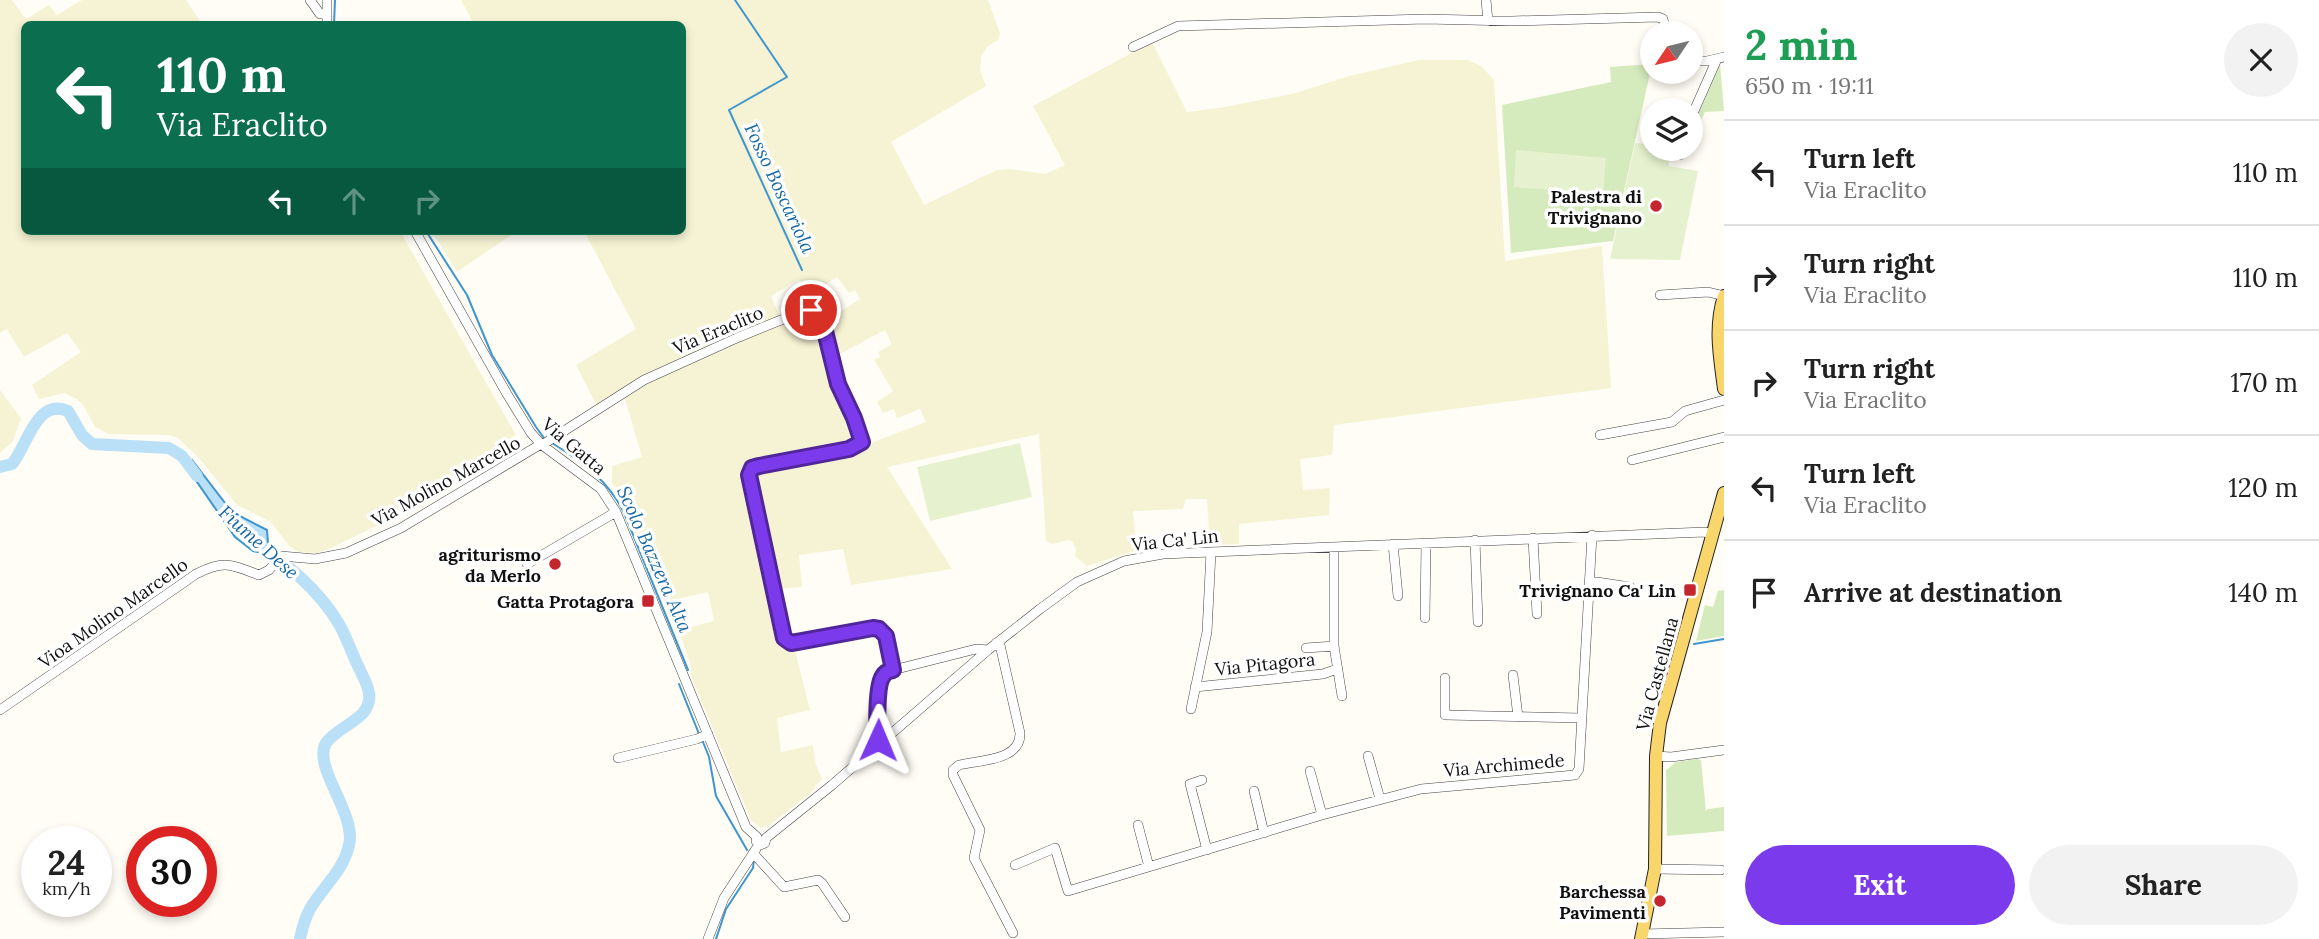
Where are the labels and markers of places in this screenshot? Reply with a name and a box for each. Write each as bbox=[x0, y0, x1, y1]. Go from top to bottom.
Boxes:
place label: Palestra di Trivignano bbox=[1548, 185, 1642, 229]
marker: Palestra di Trivignano bbox=[1648, 198, 1664, 214]
pin bbox=[781, 280, 841, 340]
place label: agriturismo da Merlo bbox=[439, 543, 541, 587]
marker: agriturismo da Merlo bbox=[547, 556, 563, 572]
place label: Trivignano Ca' Lin bbox=[1519, 579, 1677, 602]
marker: Trivignano Ca' Lin bbox=[1682, 582, 1698, 598]
place label: Gatta Protagora bbox=[497, 590, 635, 613]
marker: Gatta Protagora bbox=[640, 593, 656, 609]
place label: Barchessa Pavimenti bbox=[1559, 880, 1647, 924]
marker: Barchessa Pavimenti bbox=[1652, 893, 1668, 909]

